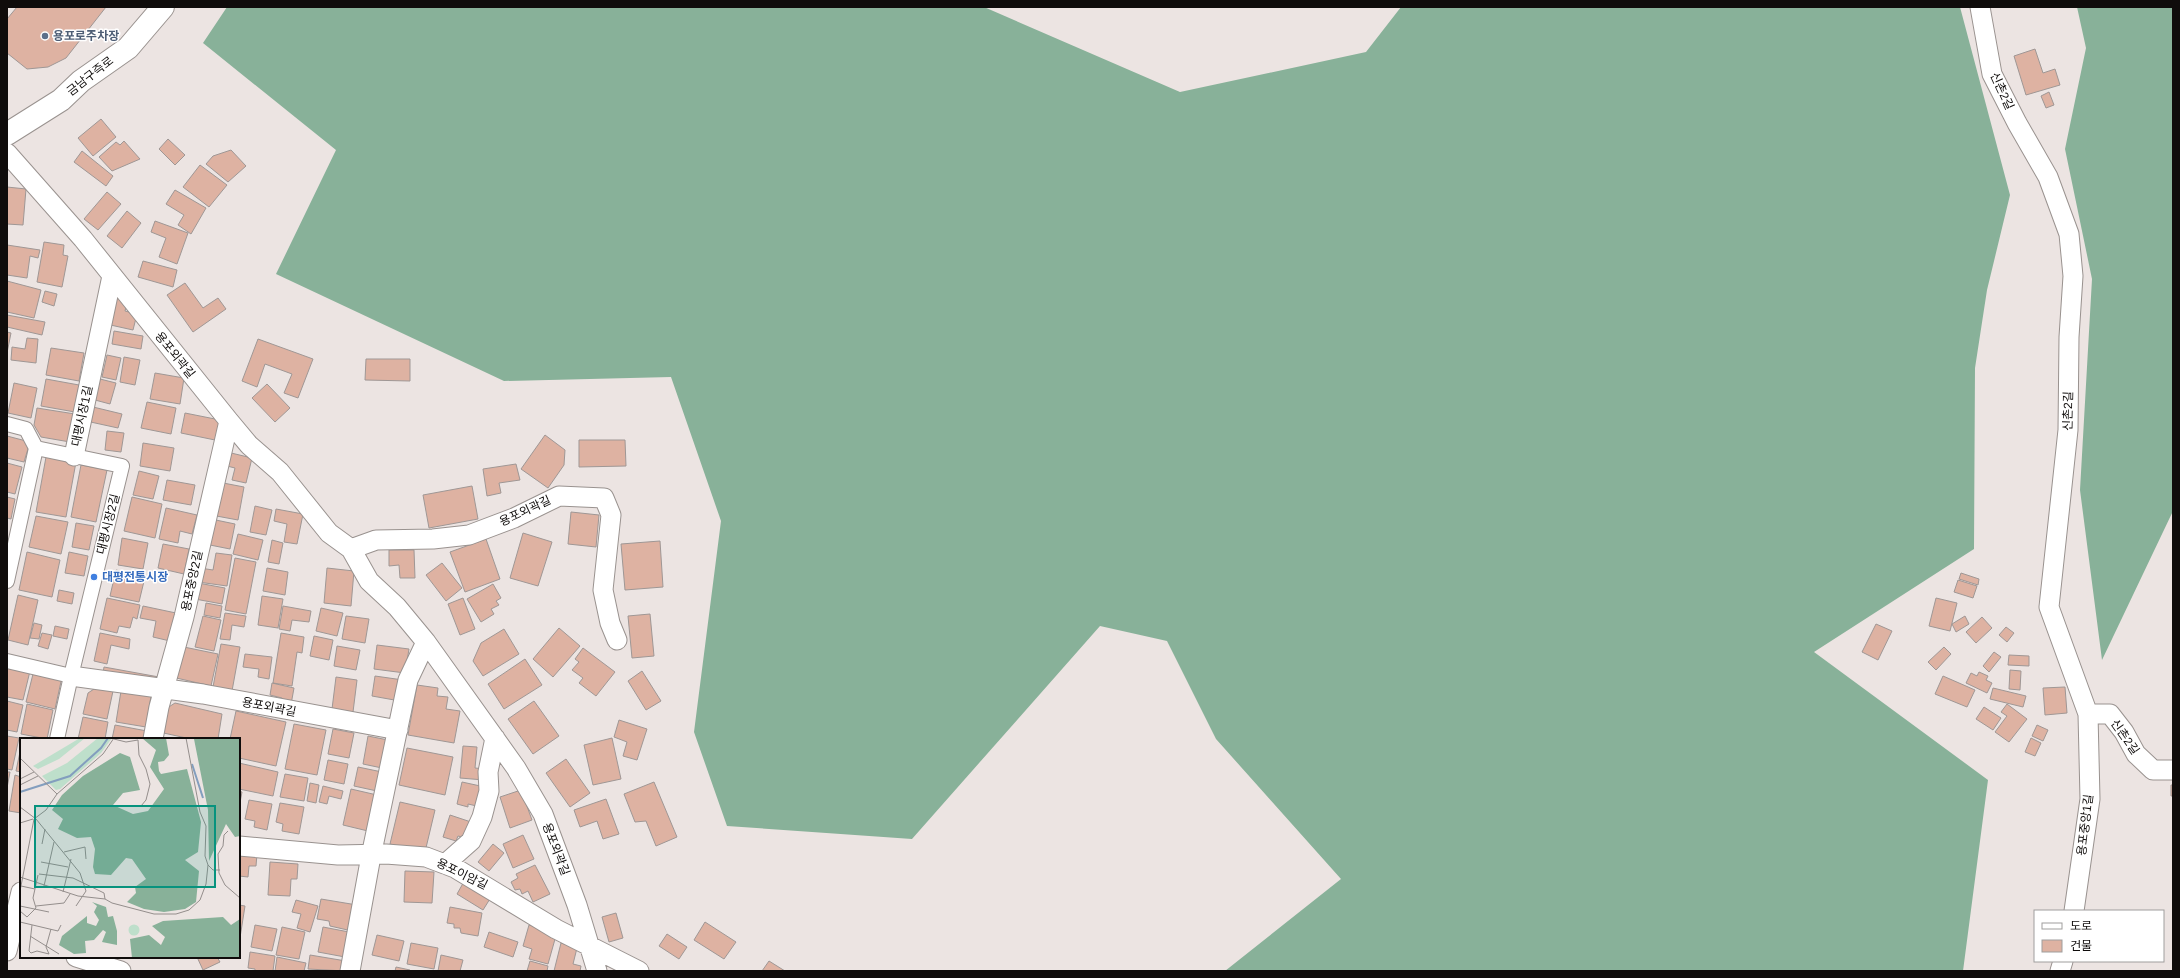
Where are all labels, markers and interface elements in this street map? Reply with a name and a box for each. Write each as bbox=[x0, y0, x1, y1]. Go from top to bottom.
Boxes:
place label: 용포로주차장 bbox=[53, 29, 119, 43]
marker: 용포로주차장 bbox=[40, 31, 50, 41]
street label: 금남구즉로 bbox=[64, 53, 116, 99]
street label: 신촌2길 bbox=[1987, 70, 2017, 112]
street label: 용포외곽길 bbox=[152, 329, 198, 381]
street label: 대평시장1길 bbox=[69, 384, 95, 448]
street label: 신촌2길 bbox=[2061, 391, 2075, 431]
street label: 대평시장2길 bbox=[94, 492, 122, 556]
street label: 용포외곽길 bbox=[497, 493, 553, 529]
street label: 용포중앙2길 bbox=[179, 549, 205, 613]
place label: 대평전통시장 bbox=[102, 570, 168, 584]
marker: 대평전통시장 bbox=[89, 572, 99, 582]
street label: 용포외곽길 bbox=[241, 695, 297, 719]
street label: 신촌2길 bbox=[2108, 717, 2142, 757]
inset map bbox=[20, 738, 240, 958]
street label: 용포중앙1길 bbox=[2074, 793, 2096, 857]
street label: 용포외곽길 bbox=[540, 821, 572, 877]
street label: 용포이암길 bbox=[434, 856, 490, 892]
legend bbox=[2034, 910, 2164, 962]
text: 도로 bbox=[2070, 919, 2092, 933]
text: 건물 bbox=[2070, 939, 2092, 953]

